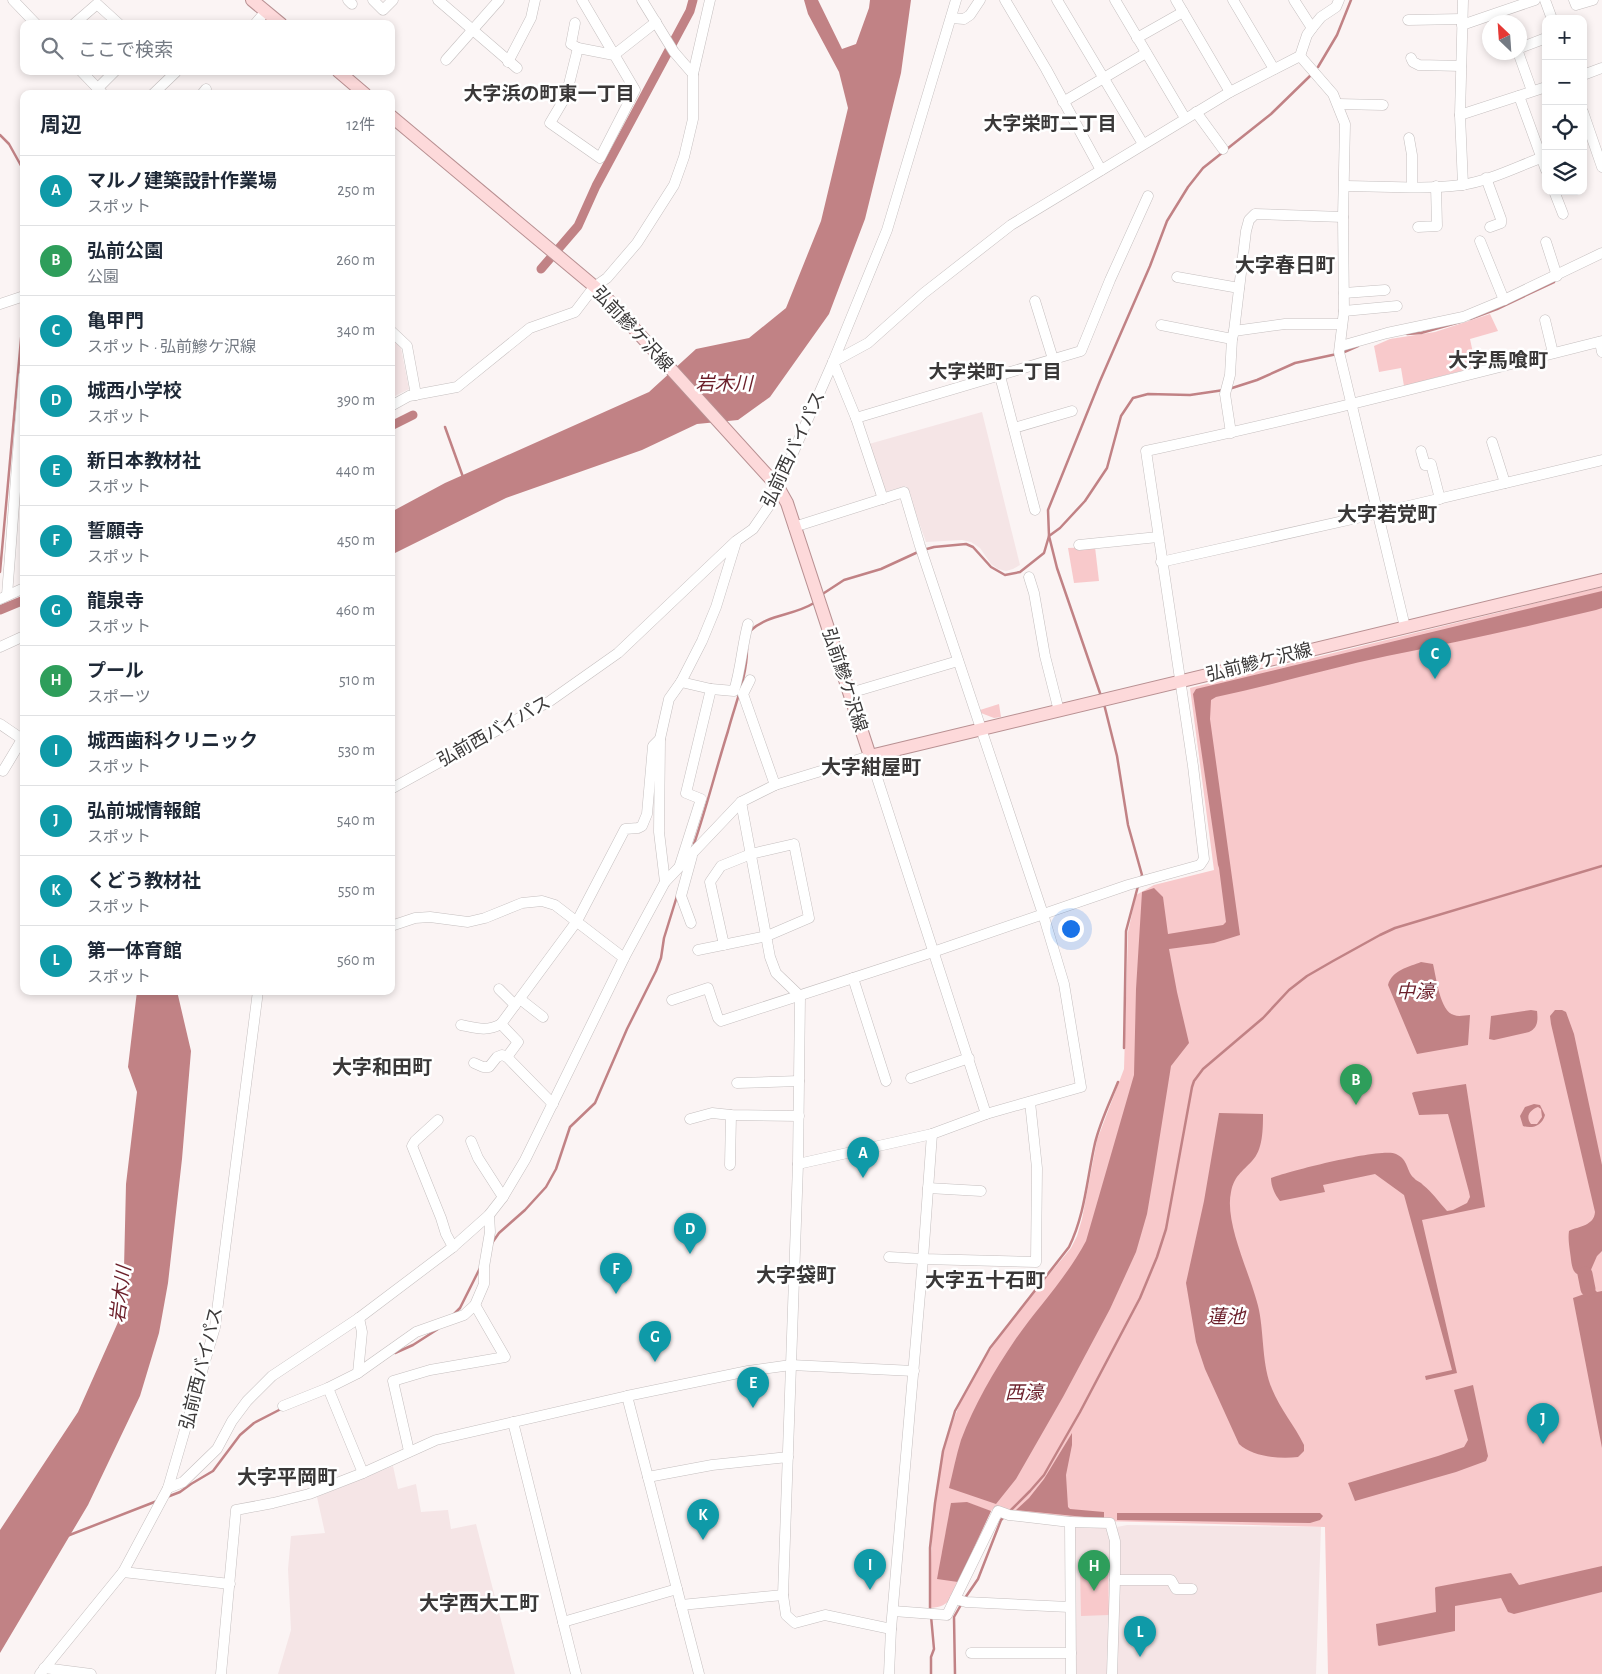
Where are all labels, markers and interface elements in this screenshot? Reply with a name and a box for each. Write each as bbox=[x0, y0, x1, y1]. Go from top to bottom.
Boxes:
north arrow bbox=[1482, 15, 1527, 60]
map controls bbox=[1542, 15, 1587, 195]
button: + bbox=[1542, 15, 1587, 60]
search box bbox=[20, 20, 395, 75]
icon: search bbox=[38, 34, 66, 62]
text: ここで検索 bbox=[78, 41, 173, 60]
button: − bbox=[1542, 60, 1587, 105]
district label: 大字浜の町東一丁目 bbox=[463, 83, 635, 104]
button: locate bbox=[1542, 105, 1587, 150]
district label: 大字栄町二丁目 bbox=[983, 114, 1117, 134]
text: 周辺 bbox=[40, 115, 82, 136]
text: 12件 bbox=[346, 117, 375, 133]
button: layers bbox=[1542, 150, 1587, 195]
text: マルノ建築設計作業場 bbox=[87, 172, 277, 191]
text: A bbox=[51, 182, 61, 198]
text: 250 m bbox=[337, 182, 375, 198]
text: スポット bbox=[87, 199, 151, 215]
text: 弘前公園 bbox=[87, 242, 163, 261]
text: B bbox=[51, 252, 61, 268]
text: 260 m bbox=[336, 252, 375, 268]
district label: 大字春日町 bbox=[1235, 254, 1335, 276]
text: 公園 bbox=[87, 269, 119, 285]
street label: 弘前鰺ケ沢線 bbox=[589, 283, 677, 375]
text: 亀甲門 bbox=[87, 312, 144, 331]
text: C bbox=[52, 322, 60, 338]
text: 340 m bbox=[337, 322, 375, 338]
text: スポット · 弘前鰺ケ沢線 bbox=[87, 339, 256, 355]
district label: 大字馬喰町 bbox=[1448, 350, 1548, 371]
district label: 大字栄町一丁目 bbox=[928, 362, 1062, 382]
water label: 岩木川 bbox=[695, 374, 754, 394]
text: 城西小学校 bbox=[87, 382, 182, 401]
street label: 弘前西バイパス bbox=[757, 388, 829, 510]
text: D bbox=[51, 392, 61, 408]
text: 390 m bbox=[337, 392, 375, 408]
text: スポット bbox=[87, 409, 151, 425]
text: 新日本教材社 bbox=[87, 452, 201, 471]
text: E bbox=[52, 462, 60, 478]
text: 440 m bbox=[336, 462, 375, 478]
text: スポット bbox=[87, 479, 151, 495]
district label: 大字若党町 bbox=[1337, 504, 1437, 525]
text: 誓願寺 bbox=[87, 522, 144, 541]
text: F bbox=[52, 532, 60, 548]
text: 450 m bbox=[337, 532, 375, 548]
text: スポット bbox=[87, 549, 151, 565]
text: 龍泉寺 bbox=[87, 592, 144, 611]
text: G bbox=[51, 602, 61, 618]
text: 460 m bbox=[336, 602, 375, 618]
text: スポット bbox=[87, 619, 151, 635]
street label: 弘前鰺ケ沢線 bbox=[819, 626, 871, 734]
pin: C bbox=[1419, 638, 1451, 679]
street label: 弘前鰺ケ沢線 bbox=[1204, 639, 1314, 685]
text: プール bbox=[87, 662, 144, 681]
text: H bbox=[50, 672, 62, 688]
text: 510 m bbox=[339, 672, 375, 688]
text: スポーツ bbox=[87, 689, 151, 705]
street label: 弘前西バイパス bbox=[434, 692, 554, 770]
text: 城西歯科クリニック bbox=[87, 732, 258, 751]
text: I bbox=[54, 742, 58, 758]
text: 530 m bbox=[338, 742, 375, 758]
district label: 大字紺屋町 bbox=[821, 756, 921, 778]
text: スポット bbox=[87, 759, 151, 775]
text: 弘前城情報館 bbox=[87, 802, 201, 821]
text: J bbox=[53, 812, 59, 828]
text: 540 m bbox=[337, 812, 375, 828]
text: スポット bbox=[87, 829, 151, 845]
text: くどう教材社 bbox=[87, 872, 201, 891]
text: K bbox=[51, 882, 61, 898]
text: 550 m bbox=[338, 882, 375, 898]
text: スポット bbox=[87, 899, 151, 915]
your location bbox=[1058, 916, 1084, 942]
text: 第一体育館 bbox=[87, 942, 182, 961]
text: L bbox=[53, 952, 59, 968]
text: 560 m bbox=[337, 952, 375, 968]
text: スポット bbox=[87, 969, 151, 985]
water label: 中濠 bbox=[1396, 982, 1437, 1002]
district label: 大字和田町 bbox=[332, 1057, 432, 1078]
pin: B bbox=[1340, 1064, 1372, 1105]
pin: A bbox=[847, 1137, 879, 1178]
pin: D bbox=[674, 1213, 706, 1254]
pin: F bbox=[600, 1253, 632, 1294]
water label: 岩木川 bbox=[108, 1263, 135, 1324]
district label: 大字袋町 bbox=[756, 1264, 836, 1286]
district label: 大字五十石町 bbox=[925, 1270, 1045, 1291]
street label: 弘前西バイパス bbox=[176, 1305, 226, 1431]
water label: 蓮池 bbox=[1207, 1307, 1247, 1327]
pin: G bbox=[639, 1321, 671, 1362]
pin: E bbox=[737, 1367, 769, 1408]
water label: 西濠 bbox=[1005, 1383, 1046, 1403]
pin: J bbox=[1527, 1403, 1559, 1444]
district label: 大字平岡町 bbox=[237, 1467, 337, 1488]
pin: K bbox=[687, 1499, 719, 1540]
pin: I bbox=[854, 1549, 886, 1590]
pin: H bbox=[1078, 1550, 1110, 1591]
district label: 大字西大工町 bbox=[419, 1593, 539, 1614]
pin: L bbox=[1124, 1616, 1156, 1657]

